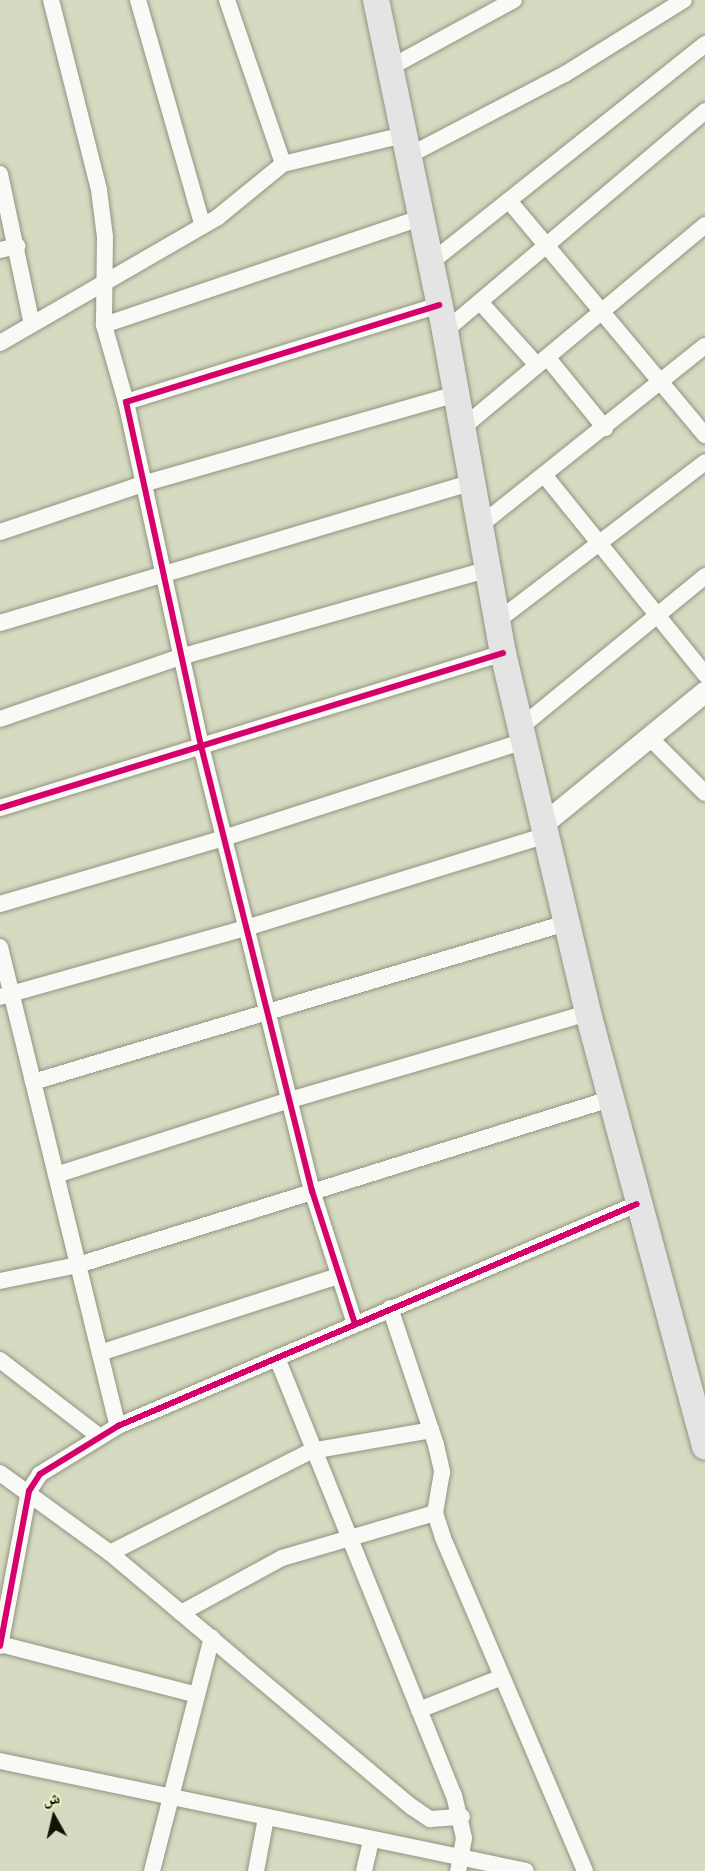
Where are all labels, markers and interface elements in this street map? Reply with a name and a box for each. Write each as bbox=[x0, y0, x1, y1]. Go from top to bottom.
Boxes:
north arrow bbox=[24, 1787, 84, 1847]
text: ش bbox=[42, 1788, 61, 1809]

